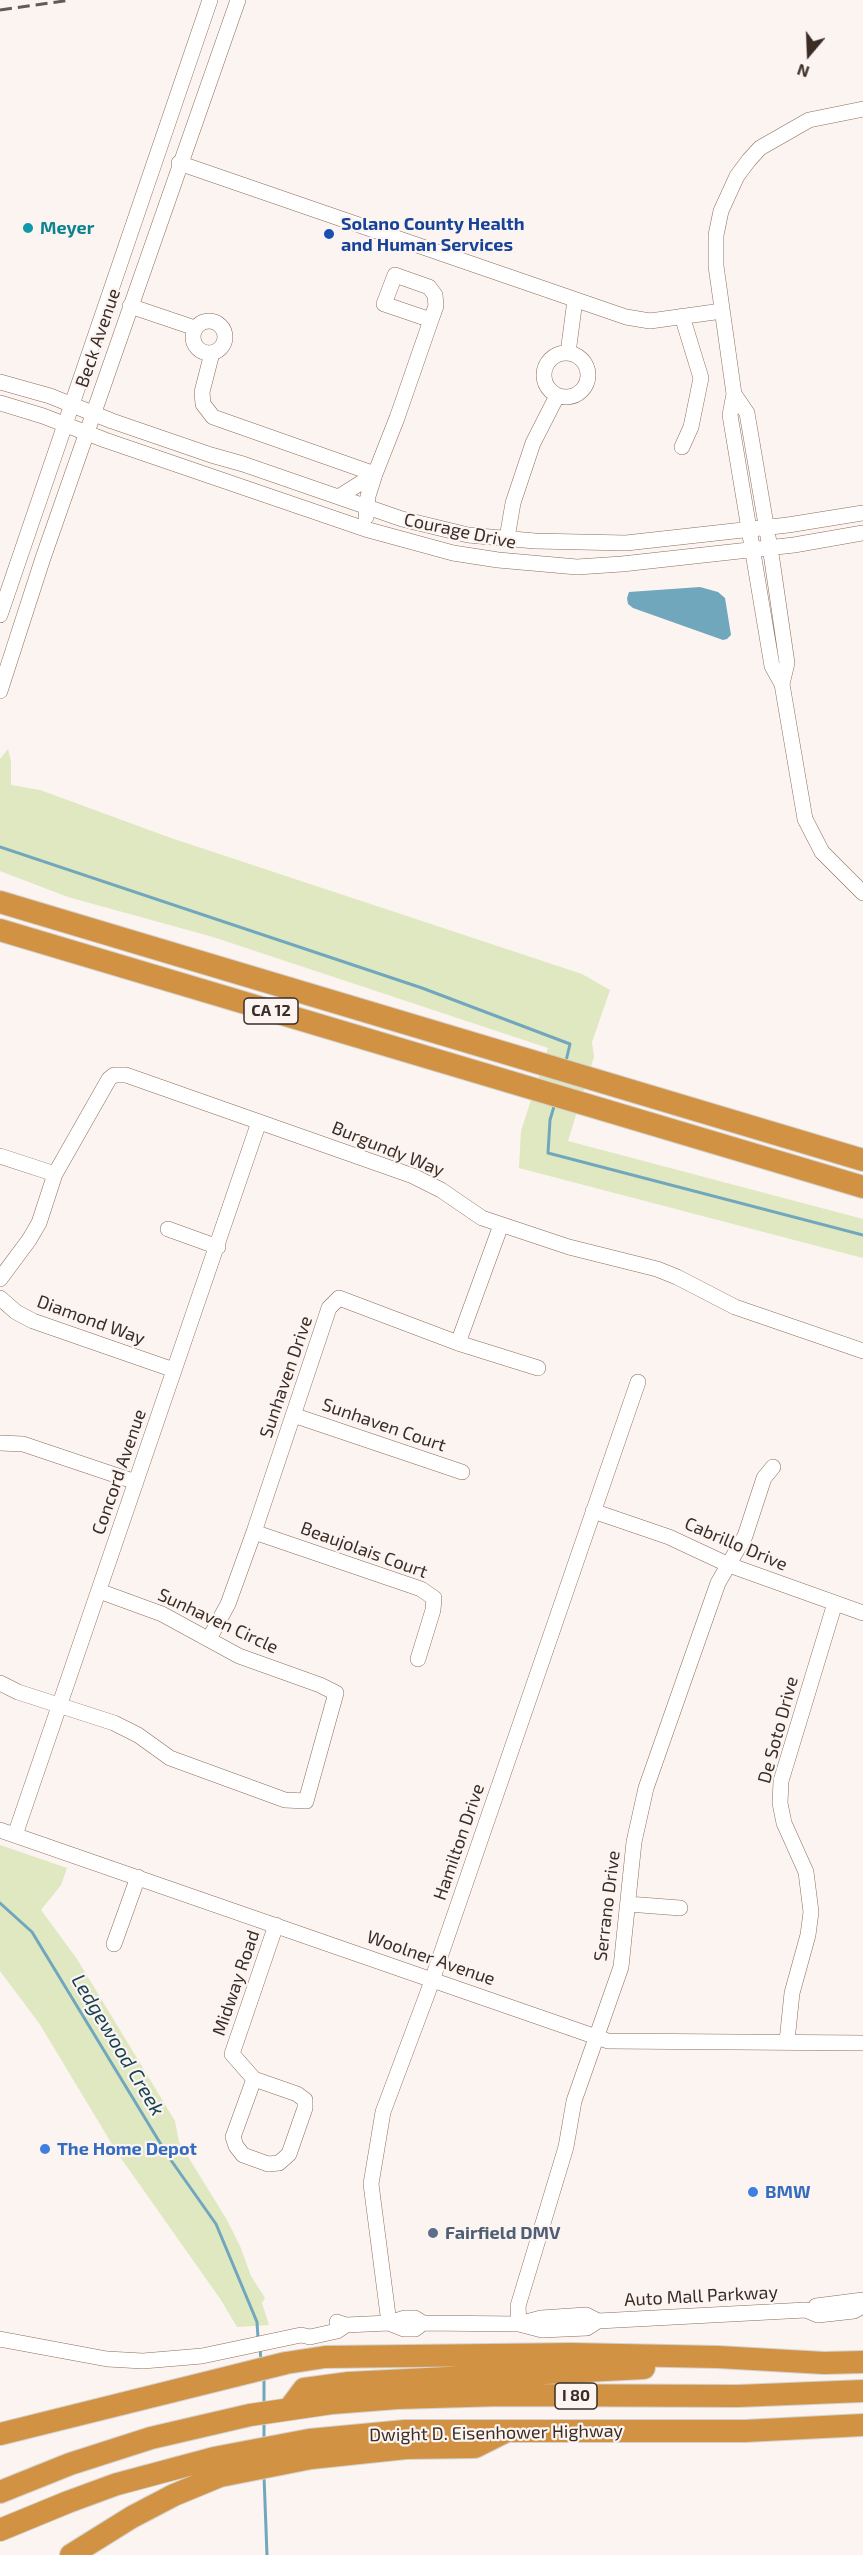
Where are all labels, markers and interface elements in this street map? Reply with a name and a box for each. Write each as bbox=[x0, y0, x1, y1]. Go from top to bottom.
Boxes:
north arrow bbox=[779, 24, 839, 84]
text: N bbox=[794, 61, 812, 82]
place label: Solano County Health and Human Services bbox=[341, 213, 525, 256]
place label: Meyer bbox=[40, 217, 94, 239]
marker: Meyer bbox=[21, 221, 35, 235]
marker: Solano County Health and Human Services bbox=[322, 227, 336, 241]
street label: Beck Avenue bbox=[71, 286, 125, 390]
street label: Courage Drive bbox=[402, 509, 518, 553]
road number: CA 12 bbox=[244, 998, 298, 1024]
street label: Burgundy Way bbox=[329, 1117, 447, 1181]
street label: Diamond Way bbox=[34, 1290, 148, 1350]
street label: Sunhaven Drive bbox=[255, 1313, 317, 1441]
street label: Sunhaven Court bbox=[319, 1394, 449, 1456]
street label: Concord Avenue bbox=[87, 1406, 151, 1538]
street label: Cabrillo Drive bbox=[681, 1513, 791, 1575]
street label: Beaujolais Court bbox=[298, 1517, 430, 1583]
street label: Sunhaven Circle bbox=[154, 1584, 282, 1658]
street label: De Soto Drive bbox=[753, 1674, 803, 1786]
street label: Hamilton Drive bbox=[429, 1781, 489, 1903]
street label: Serrano Drive bbox=[589, 1849, 625, 1963]
street label: Woolner Avenue bbox=[364, 1926, 498, 1990]
street label: Midway Road bbox=[208, 1927, 264, 2039]
water label: Ledgewood Creek bbox=[66, 1970, 170, 2120]
place label: The Home Depot bbox=[57, 2138, 197, 2160]
marker: The Home Depot bbox=[38, 2142, 52, 2156]
place label: BMW bbox=[765, 2181, 811, 2203]
marker: BMW bbox=[746, 2185, 760, 2199]
place label: Fairfield DMV bbox=[445, 2222, 561, 2244]
marker: Fairfield DMV bbox=[426, 2226, 440, 2240]
street label: Auto Mall Parkway bbox=[624, 2281, 778, 2311]
road number: I 80 bbox=[555, 2383, 597, 2409]
street label: Dwight D. Eisenhower Highway bbox=[369, 2420, 623, 2446]

